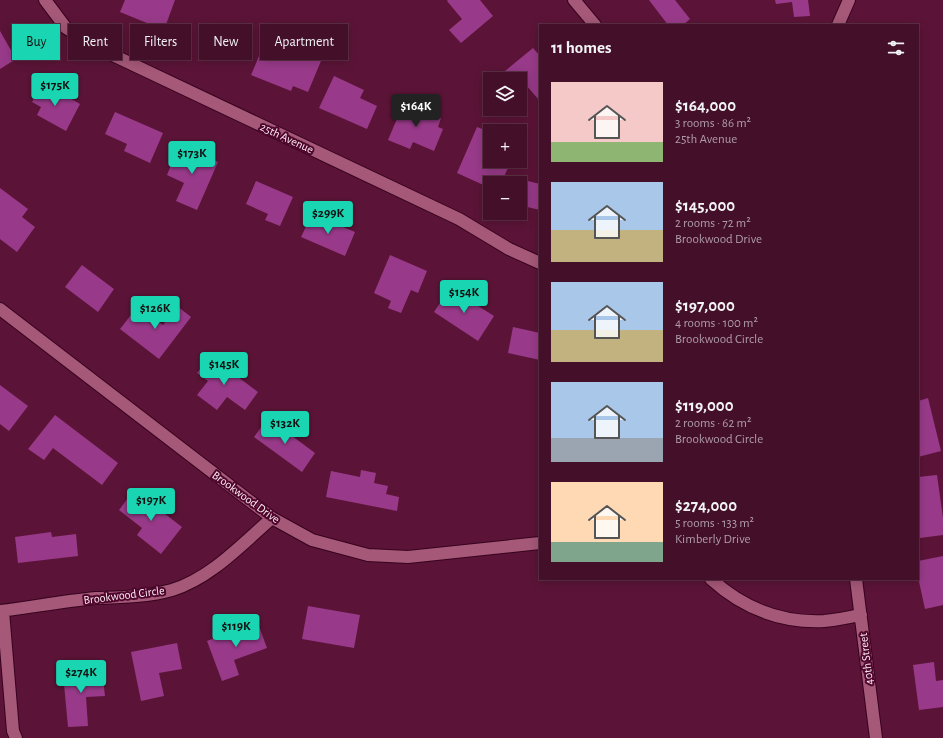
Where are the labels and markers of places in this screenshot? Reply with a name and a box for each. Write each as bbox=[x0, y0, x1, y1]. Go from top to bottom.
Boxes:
pin: $175K bbox=[27, 73, 83, 107]
pin: $164K bbox=[388, 94, 444, 128]
pin: $173K bbox=[164, 141, 220, 175]
pin: $299K bbox=[300, 201, 356, 235]
pin: $154K bbox=[436, 280, 492, 314]
pin: $126K bbox=[127, 296, 183, 330]
pin: $145K bbox=[196, 352, 252, 386]
pin: $132K bbox=[257, 411, 313, 445]
pin: $197K bbox=[123, 488, 179, 522]
pin: $119K bbox=[208, 614, 264, 648]
pin: $274K bbox=[53, 660, 109, 694]

